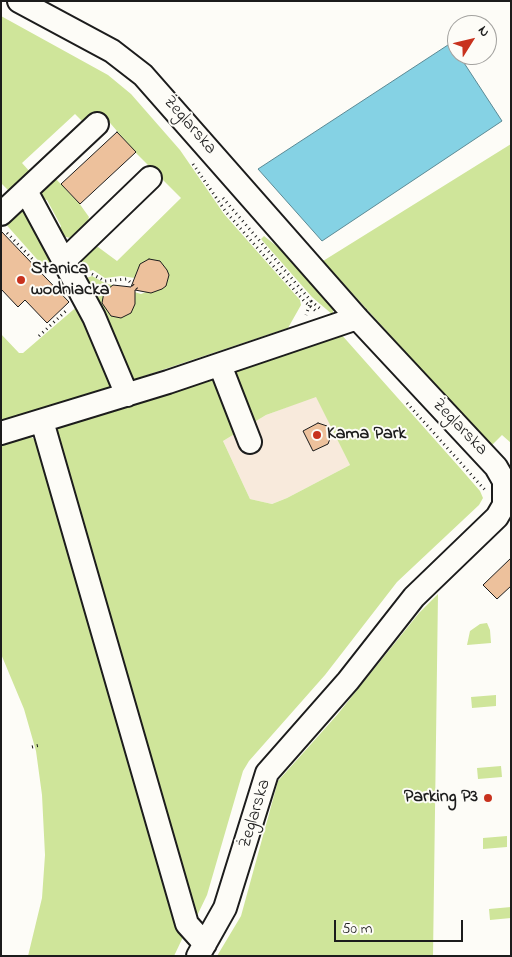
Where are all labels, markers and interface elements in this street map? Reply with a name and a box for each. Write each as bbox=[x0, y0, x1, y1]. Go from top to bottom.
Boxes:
north arrow bbox=[447, 15, 497, 65]
text: N bbox=[472, 21, 495, 41]
street label: Żeglarska bbox=[158, 92, 220, 160]
place label: Stanica wodniacka bbox=[31, 259, 110, 302]
marker: Stanica wodniacka bbox=[15, 274, 27, 286]
street label: Żeglarska bbox=[427, 395, 491, 461]
place label: Kama Park bbox=[327, 424, 406, 446]
marker: Kama Park bbox=[311, 429, 323, 441]
street label: Żeglarska bbox=[235, 777, 277, 851]
place label: Parking P3 bbox=[404, 787, 478, 809]
marker: Parking P3 bbox=[482, 792, 494, 804]
scale bar bbox=[337, 910, 466, 942]
text: 50 m bbox=[342, 918, 372, 940]

